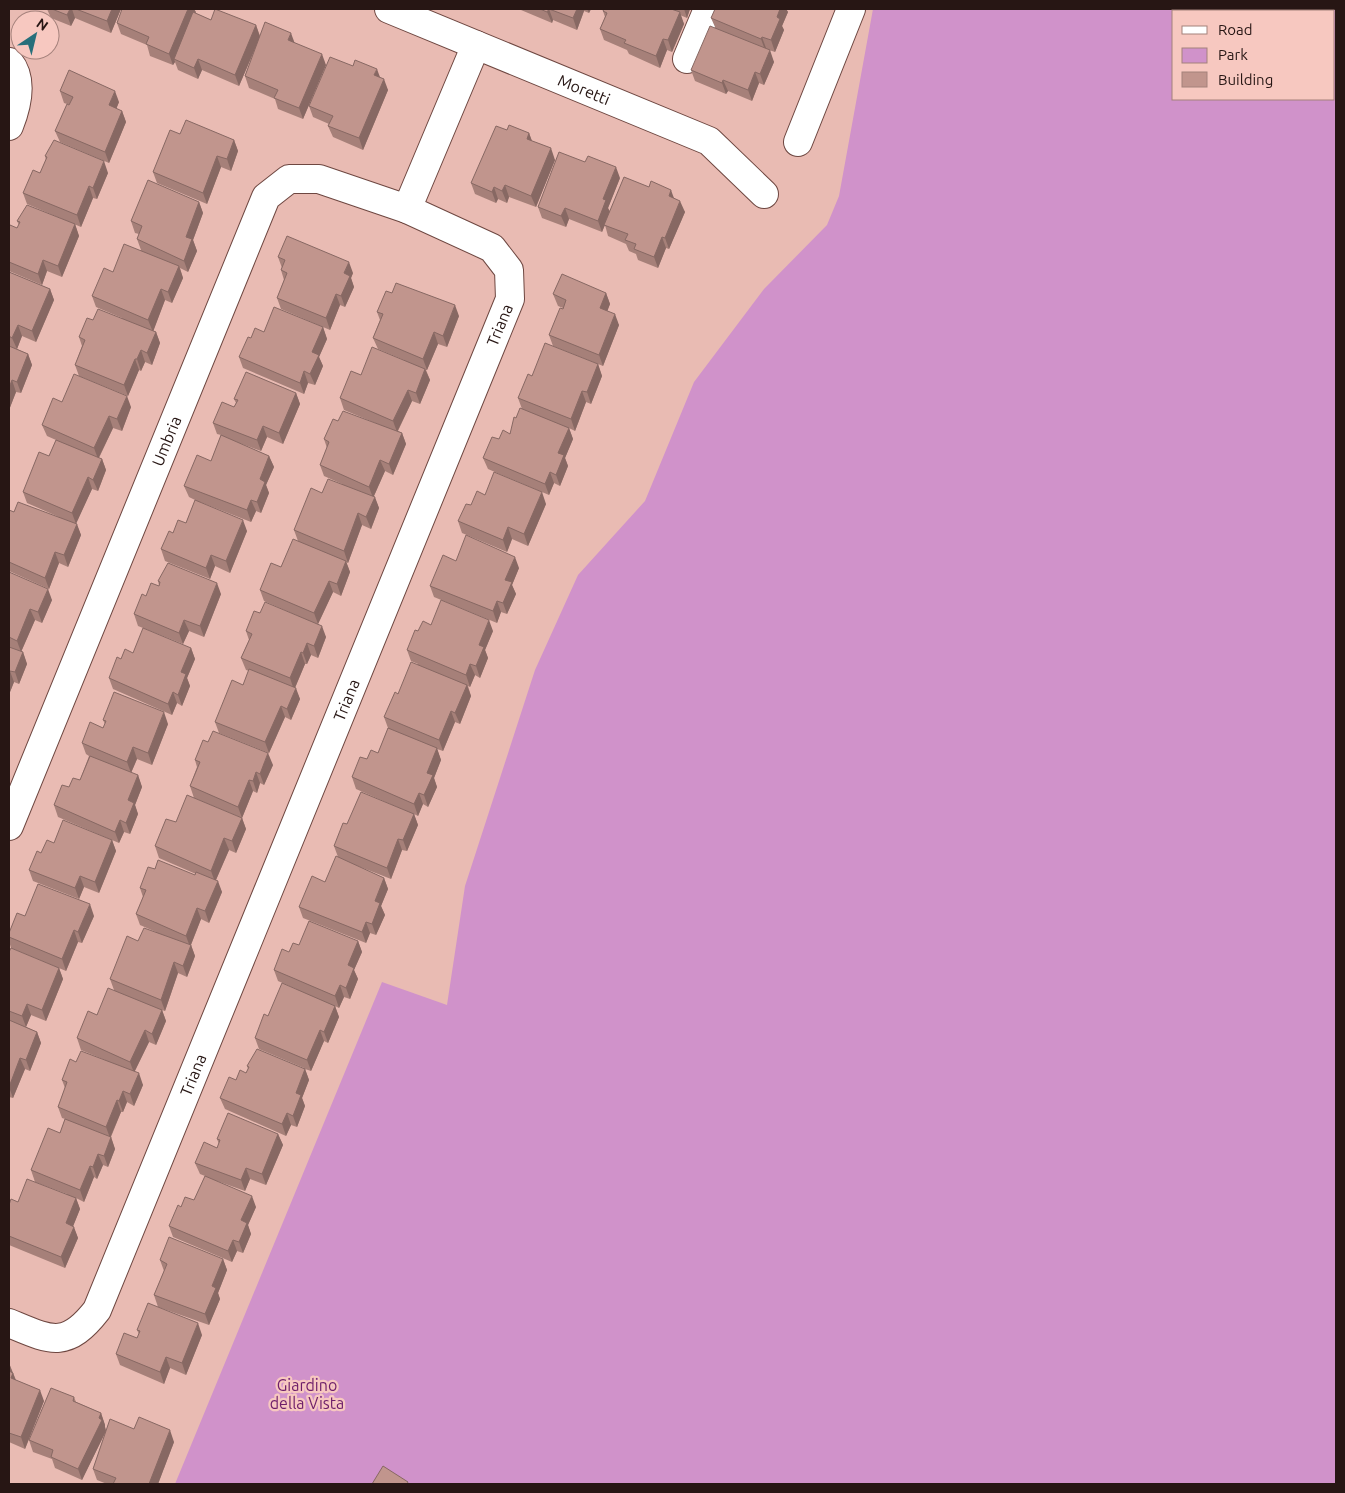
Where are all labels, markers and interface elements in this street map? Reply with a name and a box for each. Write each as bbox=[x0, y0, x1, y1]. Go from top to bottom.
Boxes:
north arrow bbox=[10, 10, 60, 60]
legend bbox=[1172, 10, 1335, 100]
text: N bbox=[34, 15, 51, 34]
text: Road bbox=[1218, 21, 1253, 38]
text: Park bbox=[1218, 46, 1248, 63]
street label: Moretti bbox=[555, 71, 613, 108]
text: Building bbox=[1218, 71, 1273, 88]
street label: Triana bbox=[483, 301, 516, 349]
street label: Umbria bbox=[148, 413, 185, 469]
street label: Triana bbox=[330, 676, 363, 724]
street label: Triana bbox=[176, 1051, 210, 1099]
park label: Giardino della Vista bbox=[270, 1376, 344, 1412]

